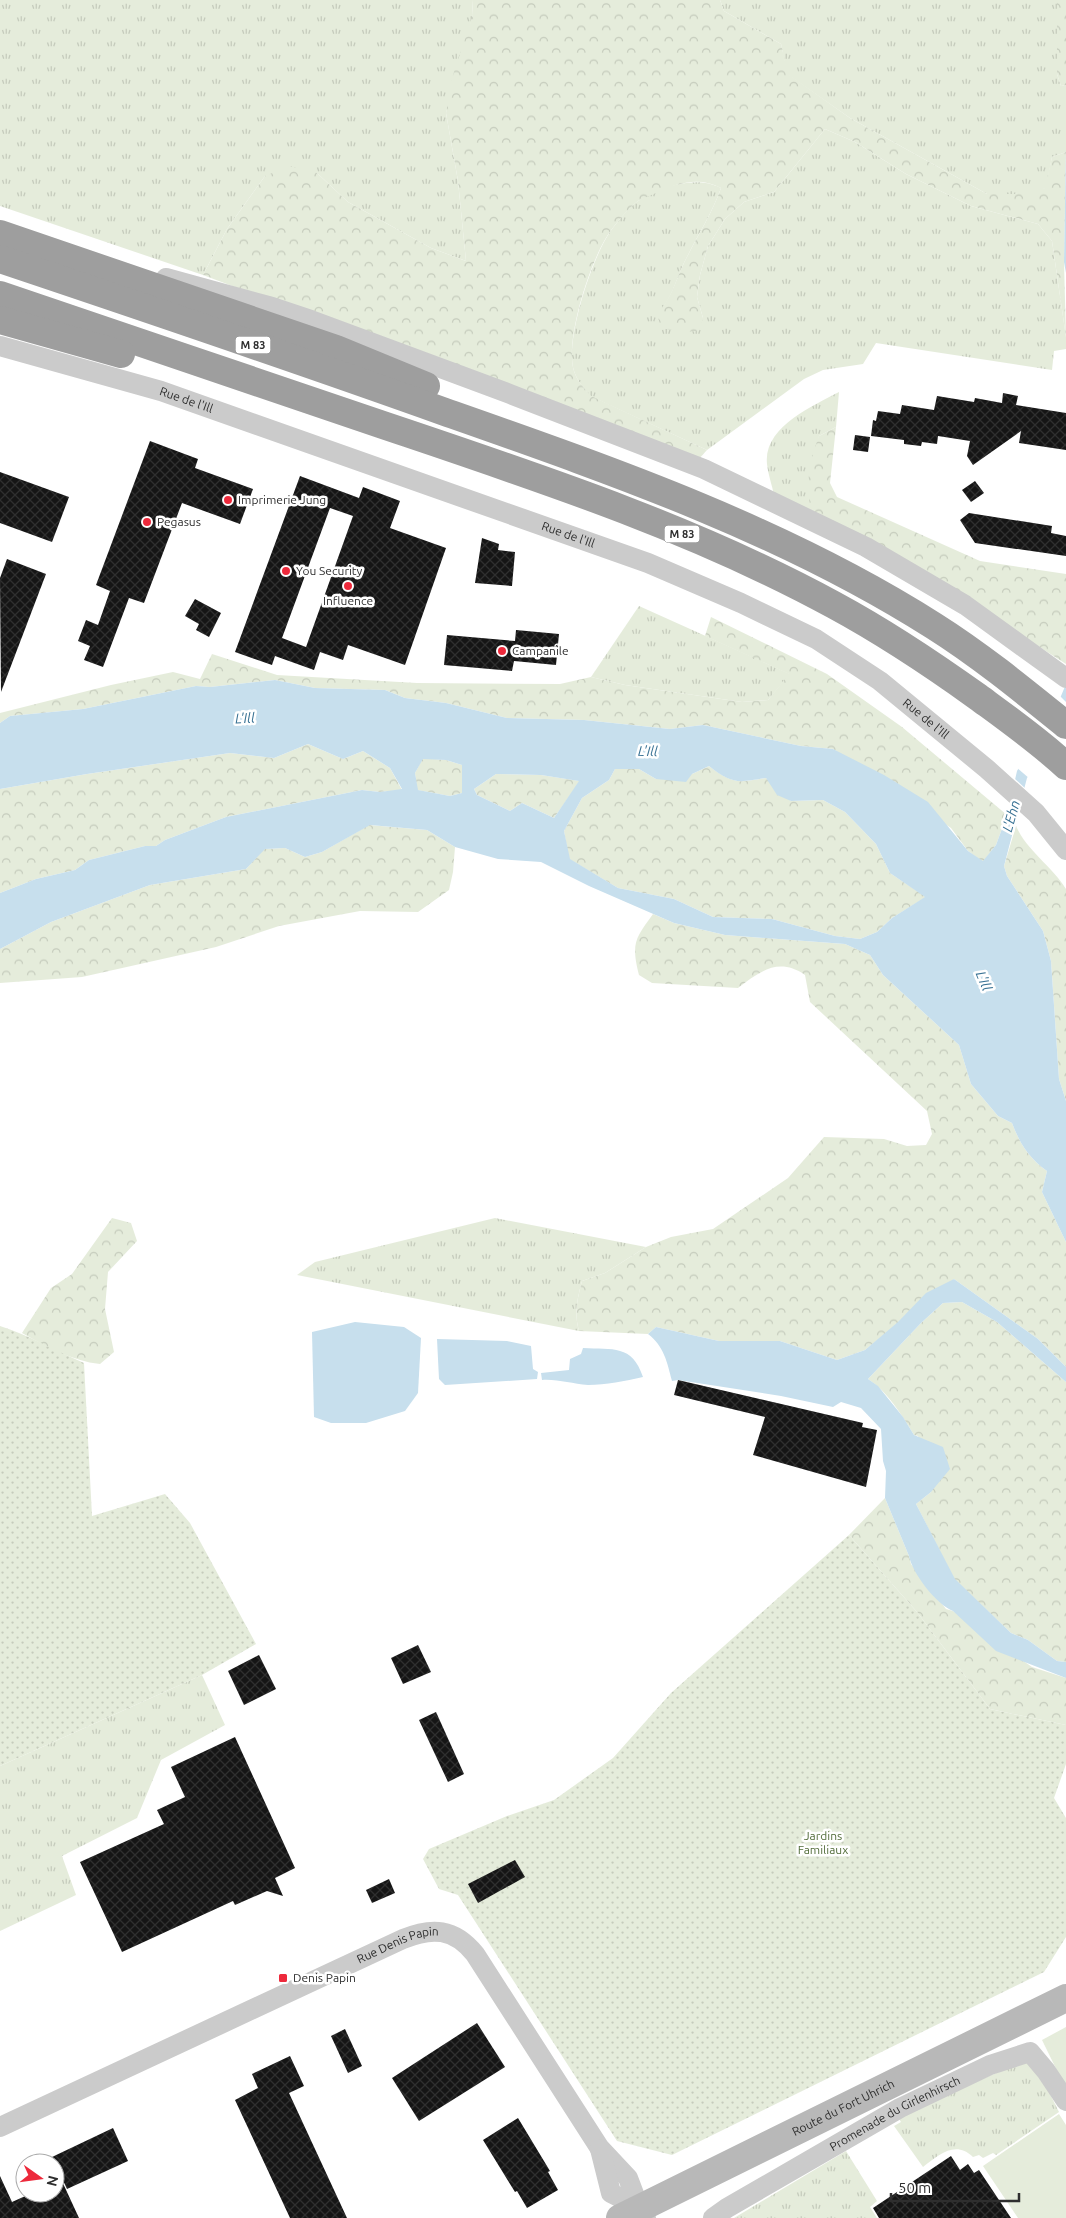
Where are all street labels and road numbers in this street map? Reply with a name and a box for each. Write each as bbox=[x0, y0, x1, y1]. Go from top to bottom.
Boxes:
road number: M 83 bbox=[236, 336, 270, 354]
street label: Rue de l'Ill bbox=[158, 384, 215, 415]
street label: Rue de l'Ill bbox=[540, 519, 597, 550]
road number: M 83 bbox=[664, 526, 700, 542]
street label: Rue de l'Ill bbox=[901, 696, 952, 741]
street label: Rue Denis Papin bbox=[355, 1925, 439, 1966]
street label: Promenade du Girlenhirsch bbox=[827, 2073, 962, 2153]
street label: Route du Fort Uhrich bbox=[790, 2077, 896, 2138]

